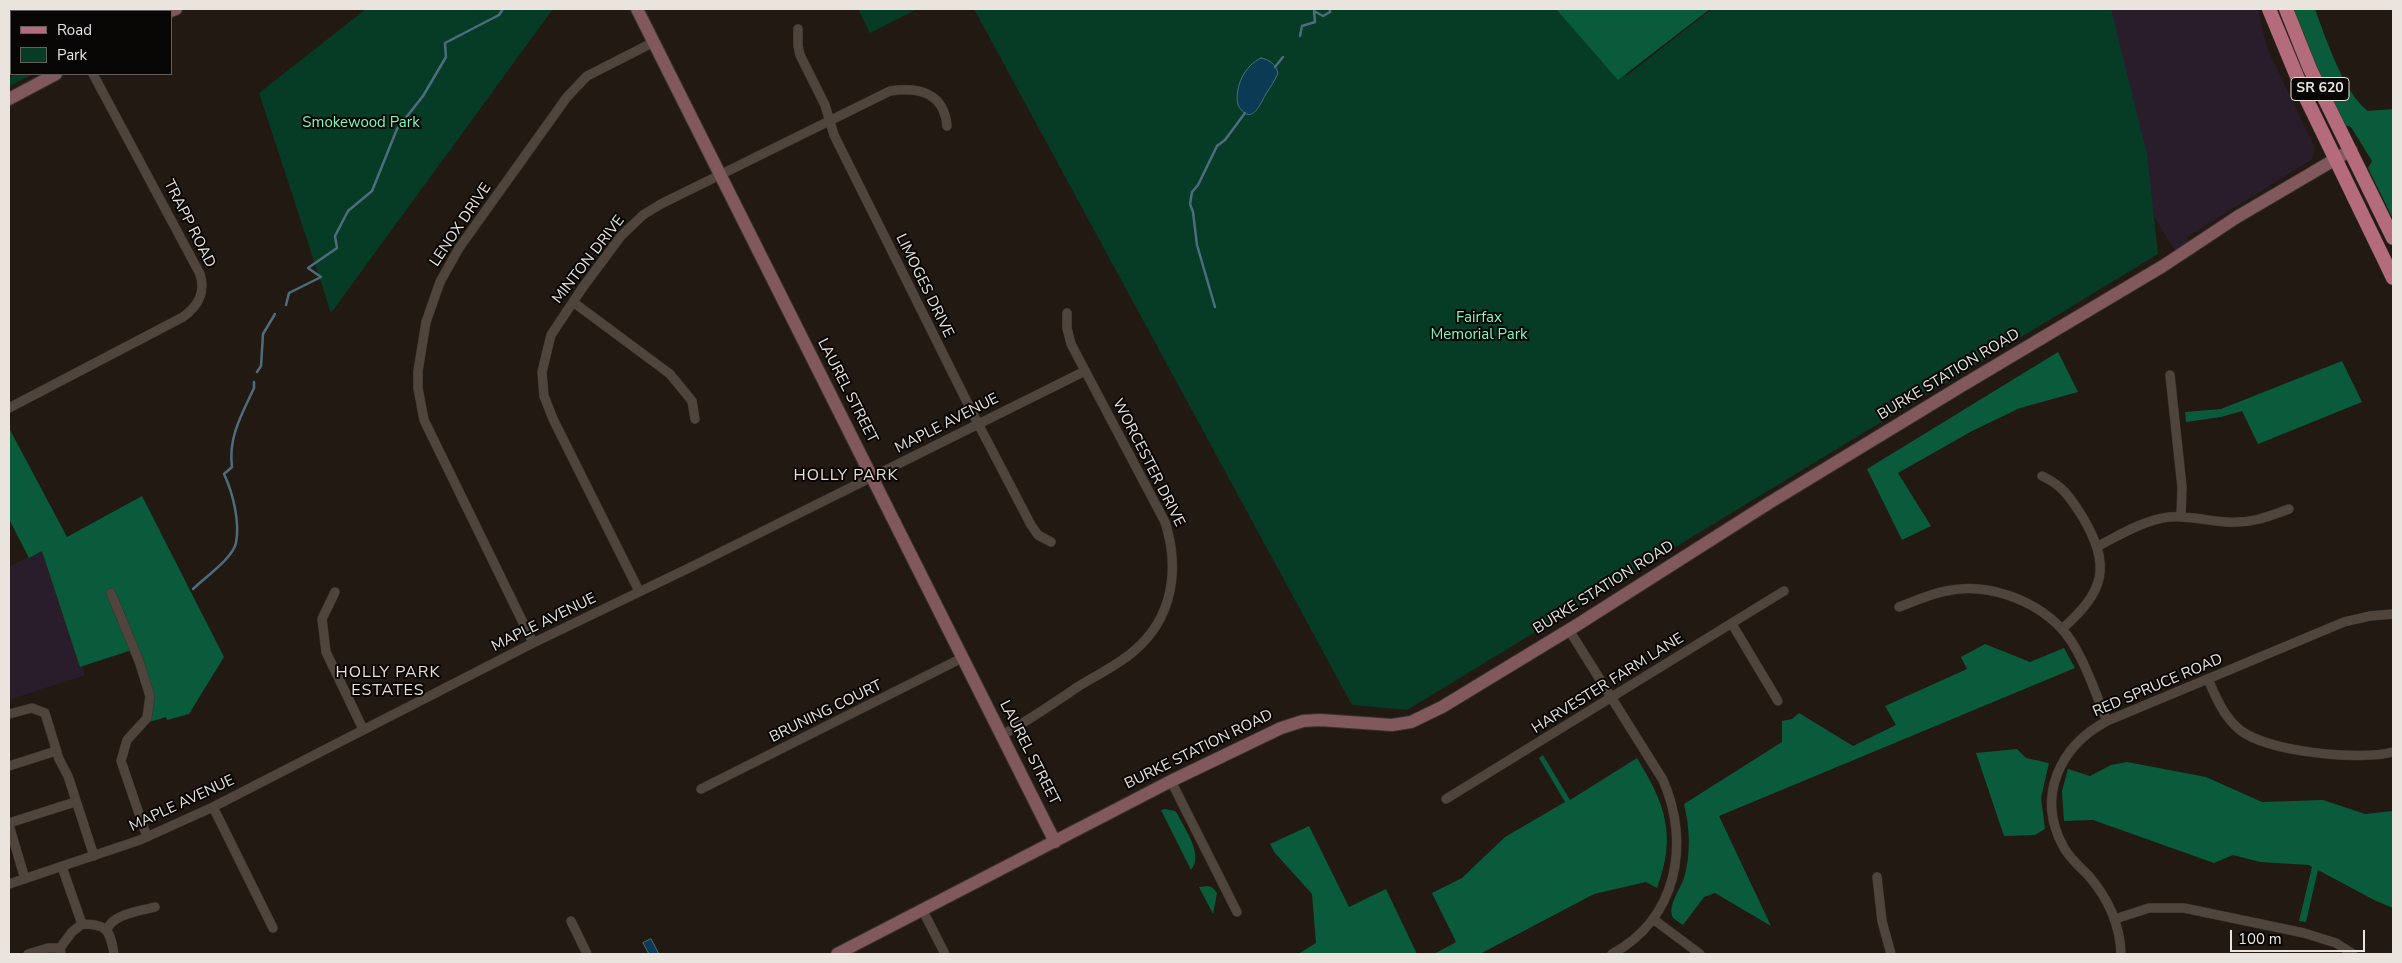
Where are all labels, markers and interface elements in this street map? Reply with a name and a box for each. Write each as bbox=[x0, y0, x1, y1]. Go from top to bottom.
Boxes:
legend bbox=[10, 10, 172, 75]
text: Road bbox=[57, 20, 92, 40]
text: Park bbox=[57, 45, 87, 65]
road number: SR 620 bbox=[2291, 78, 2349, 100]
park label: Smokewood Park bbox=[302, 114, 420, 132]
street label: TRAPP ROAD bbox=[159, 177, 219, 271]
street label: LENOX DRIVE bbox=[426, 180, 496, 270]
street label: MINTON DRIVE bbox=[549, 212, 629, 308]
street label: LIMOGES DRIVE bbox=[891, 231, 957, 341]
park label: Fairfax Memorial Park bbox=[1430, 309, 1528, 344]
street label: BURKE STATION ROAD bbox=[1875, 325, 2023, 425]
street label: LAUREL STREET bbox=[813, 336, 881, 446]
street label: MAPLE AVENUE bbox=[892, 390, 1002, 458]
street label: WORCESTER DRIVE bbox=[1108, 396, 1188, 530]
district label: HOLLY PARK bbox=[792, 466, 900, 486]
street label: BURKE STATION ROAD bbox=[1530, 537, 1678, 639]
street label: MAPLE AVENUE bbox=[489, 590, 599, 656]
street label: HARVESTER FARM LANE bbox=[1529, 630, 1687, 738]
street label: RED SPRUCE ROAD bbox=[2090, 650, 2226, 722]
district label: HOLLY PARK ESTATES bbox=[334, 663, 442, 701]
street label: BRUNING COURT bbox=[767, 677, 885, 747]
street label: LAUREL STREET bbox=[995, 698, 1063, 808]
street label: BURKE STATION ROAD bbox=[1122, 706, 1276, 794]
street label: MAPLE AVENUE bbox=[127, 772, 237, 836]
scale bar bbox=[2232, 920, 2367, 952]
text: 100 m bbox=[2238, 929, 2282, 949]

